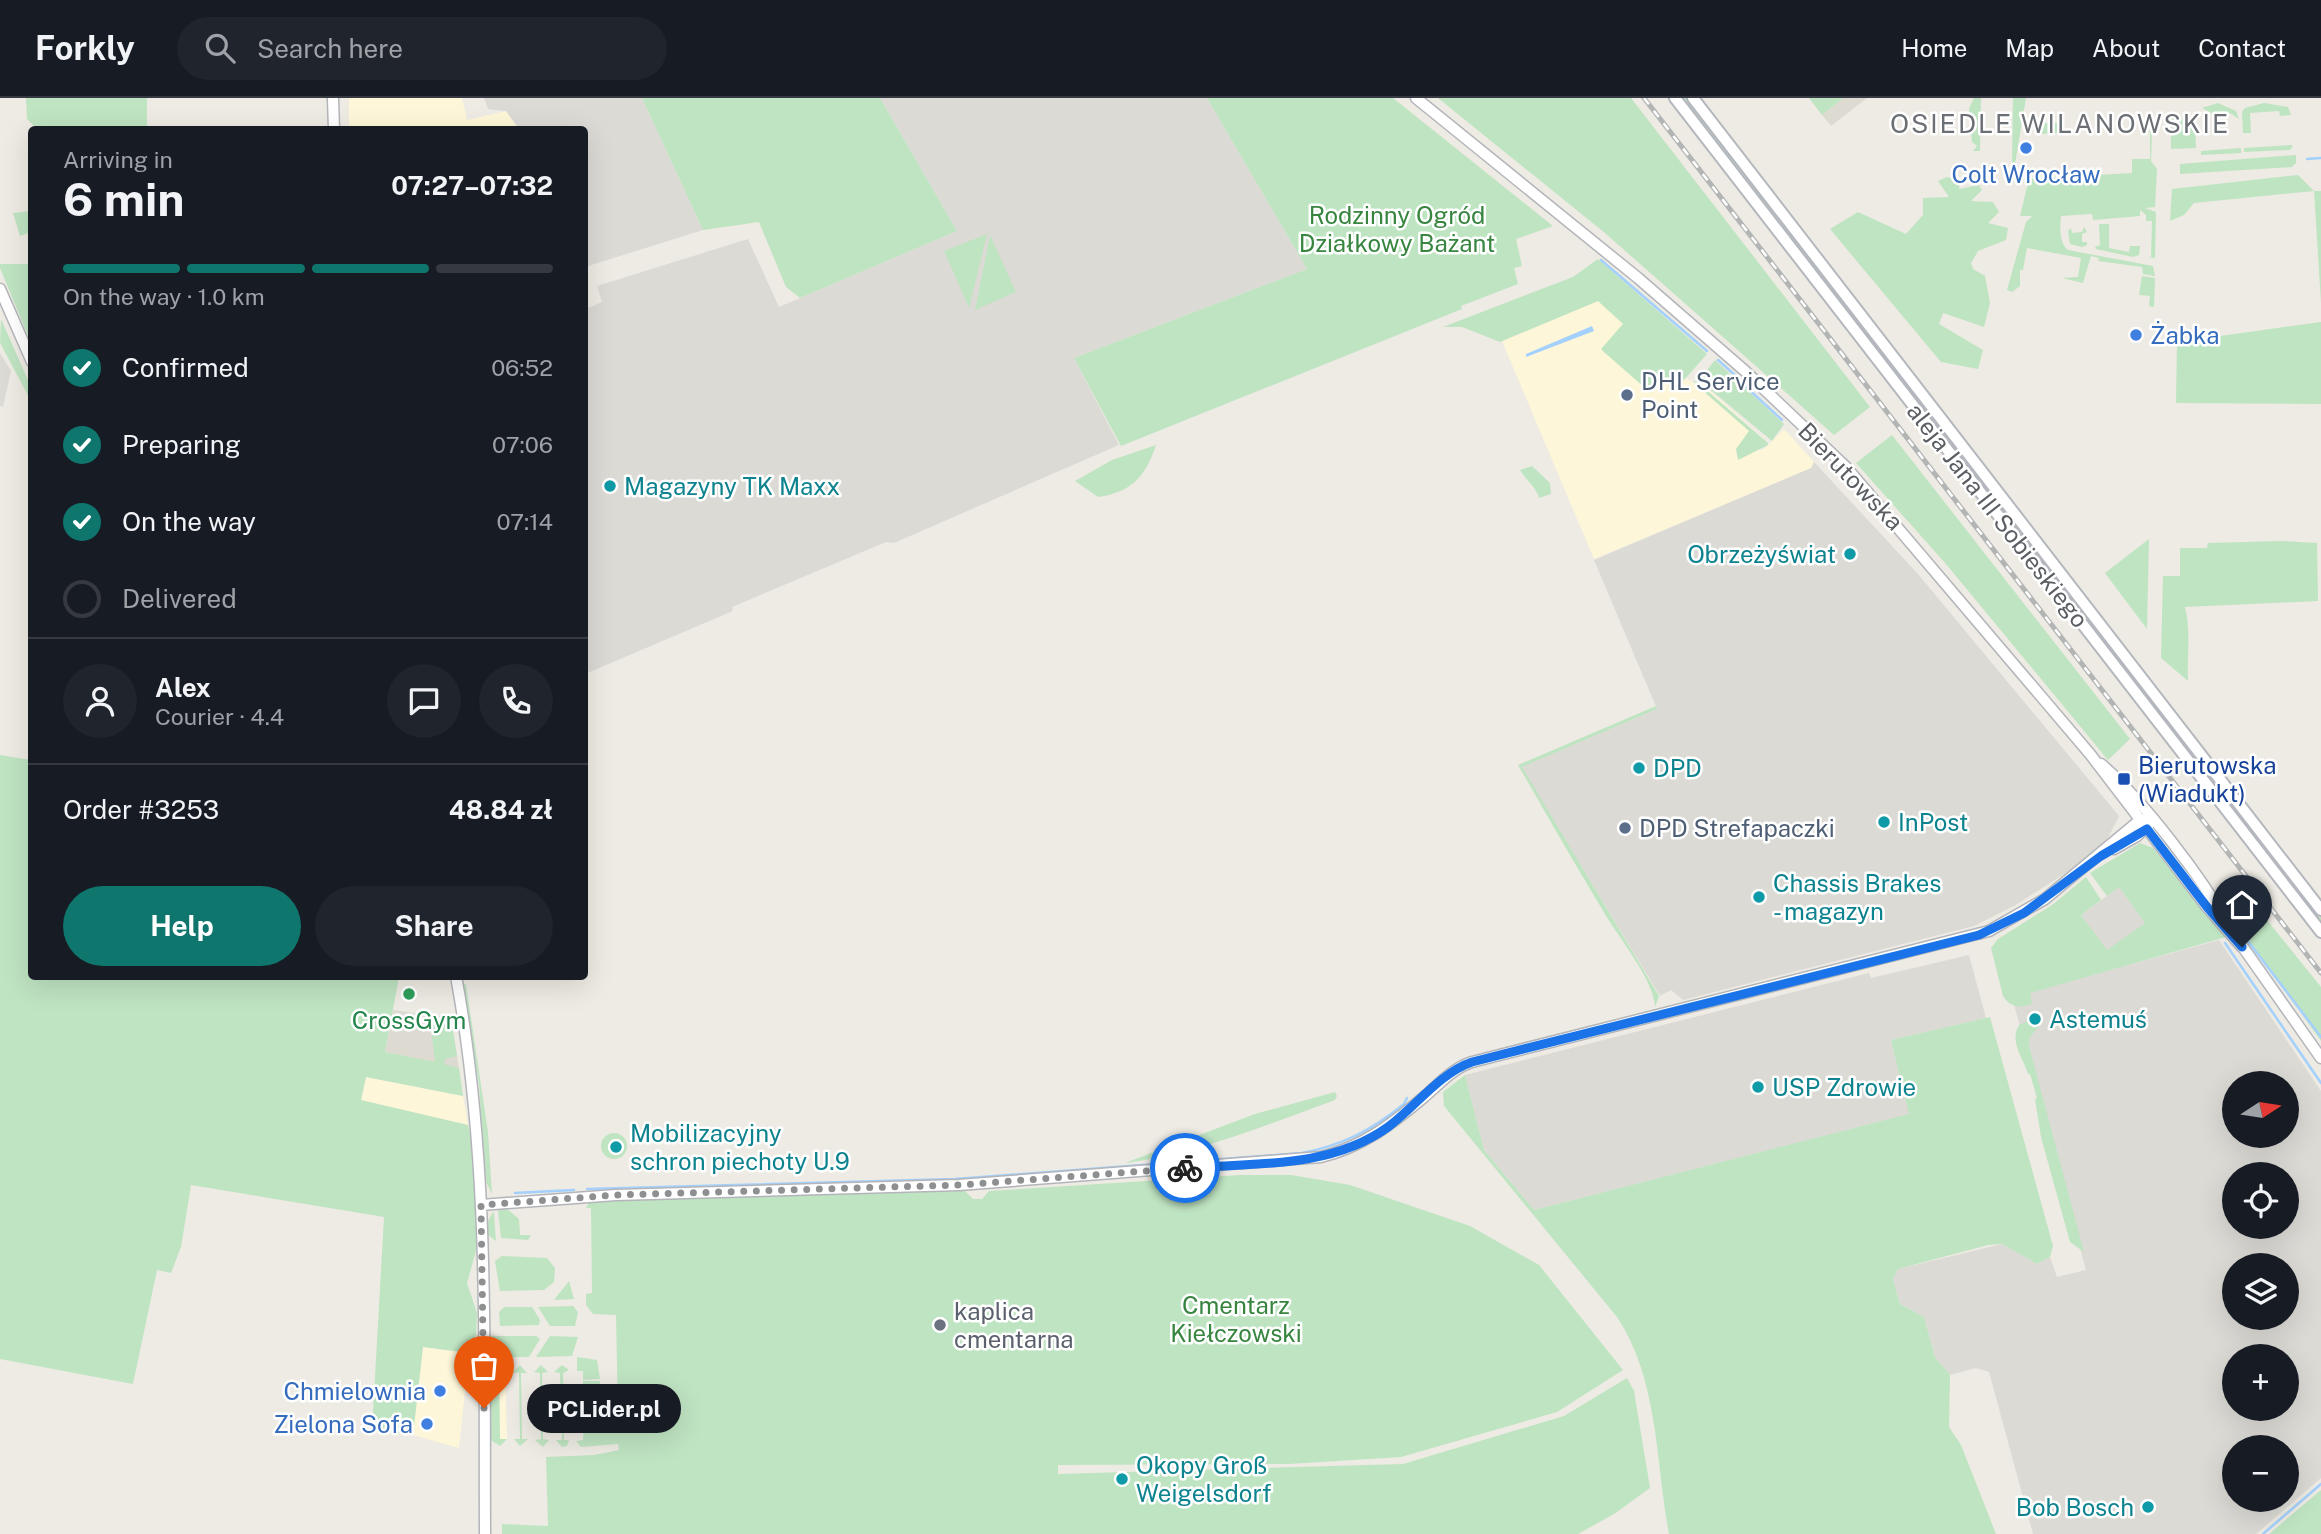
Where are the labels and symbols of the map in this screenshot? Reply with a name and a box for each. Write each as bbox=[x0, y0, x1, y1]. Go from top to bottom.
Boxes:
district label: OSIEDLE WILANOWSKIE bbox=[1890, 108, 2230, 139]
marker: Colt Wrocław bbox=[2018, 140, 2034, 156]
place label: Colt Wrocław bbox=[1951, 160, 2101, 188]
park label: Rodzinny Ogród Działkowy Bażant bbox=[1299, 201, 1495, 257]
place label: Żabka bbox=[2150, 321, 2219, 349]
marker: Żabka bbox=[2128, 327, 2144, 343]
place label: DHL Service Point bbox=[1641, 367, 1780, 423]
marker: DHL Service Point bbox=[1619, 387, 1635, 403]
street label: aleja Jana III Sobieskiego bbox=[1902, 397, 2094, 633]
street label: Bierutowska bbox=[1793, 416, 1909, 536]
place label: Magazyny TK Maxx bbox=[624, 472, 840, 500]
marker: Magazyny TK Maxx bbox=[602, 478, 618, 494]
place label: Obrzeżyświat bbox=[1687, 540, 1836, 568]
marker: Obrzeżyświat bbox=[1842, 546, 1858, 562]
place label: Bierutowska (Wiadukt) bbox=[2138, 751, 2276, 807]
place label: DPD bbox=[1653, 754, 1702, 782]
marker: DPD bbox=[1631, 760, 1647, 776]
marker: Bierutowska (Wiadukt) bbox=[2116, 771, 2132, 787]
place label: InPost bbox=[1898, 808, 1968, 836]
place label: DPD Strefapaczki bbox=[1639, 814, 1835, 842]
marker: InPost bbox=[1876, 814, 1892, 830]
marker: DPD Strefapaczki bbox=[1617, 820, 1633, 836]
place label: Chassis Brakes - magazyn bbox=[1773, 869, 1941, 925]
pin bbox=[2212, 875, 2272, 947]
marker: Chassis Brakes - magazyn bbox=[1751, 889, 1767, 905]
marker: CrossGym bbox=[401, 986, 417, 1002]
place label: Astemuś bbox=[2049, 1005, 2147, 1033]
place label: CrossGym bbox=[352, 1006, 466, 1034]
marker: Astemuś bbox=[2027, 1011, 2043, 1027]
north arrow bbox=[2222, 1071, 2300, 1148]
place label: USP Zdrowie bbox=[1772, 1073, 1916, 1101]
marker: USP Zdrowie bbox=[1750, 1079, 1766, 1095]
place label: Mobilizacyjny schron piechoty U.9 bbox=[630, 1119, 850, 1175]
courier bbox=[1150, 1133, 1220, 1203]
marker: Mobilizacyjny schron piechoty U.9 bbox=[608, 1139, 624, 1155]
park label: Cmentarz Kiełczowski bbox=[1170, 1291, 1302, 1347]
place label: kaplica cmentarna bbox=[954, 1297, 1074, 1353]
marker: kaplica cmentarna bbox=[932, 1317, 948, 1333]
pin bbox=[454, 1336, 514, 1408]
place label: Chmielownia bbox=[283, 1377, 426, 1405]
marker: Chmielownia bbox=[432, 1383, 448, 1399]
callout: PCLider.pl bbox=[526, 1384, 680, 1432]
place label: Zielona Sofa bbox=[273, 1410, 413, 1438]
marker: Zielona Sofa bbox=[419, 1416, 435, 1432]
place label: Okopy Groß Weigelsdorf bbox=[1136, 1451, 1271, 1507]
marker: Okopy Groß Weigelsdorf bbox=[1114, 1471, 1130, 1487]
place label: Bob Bosch bbox=[2016, 1493, 2134, 1521]
marker: Bob Bosch bbox=[2140, 1499, 2156, 1515]

